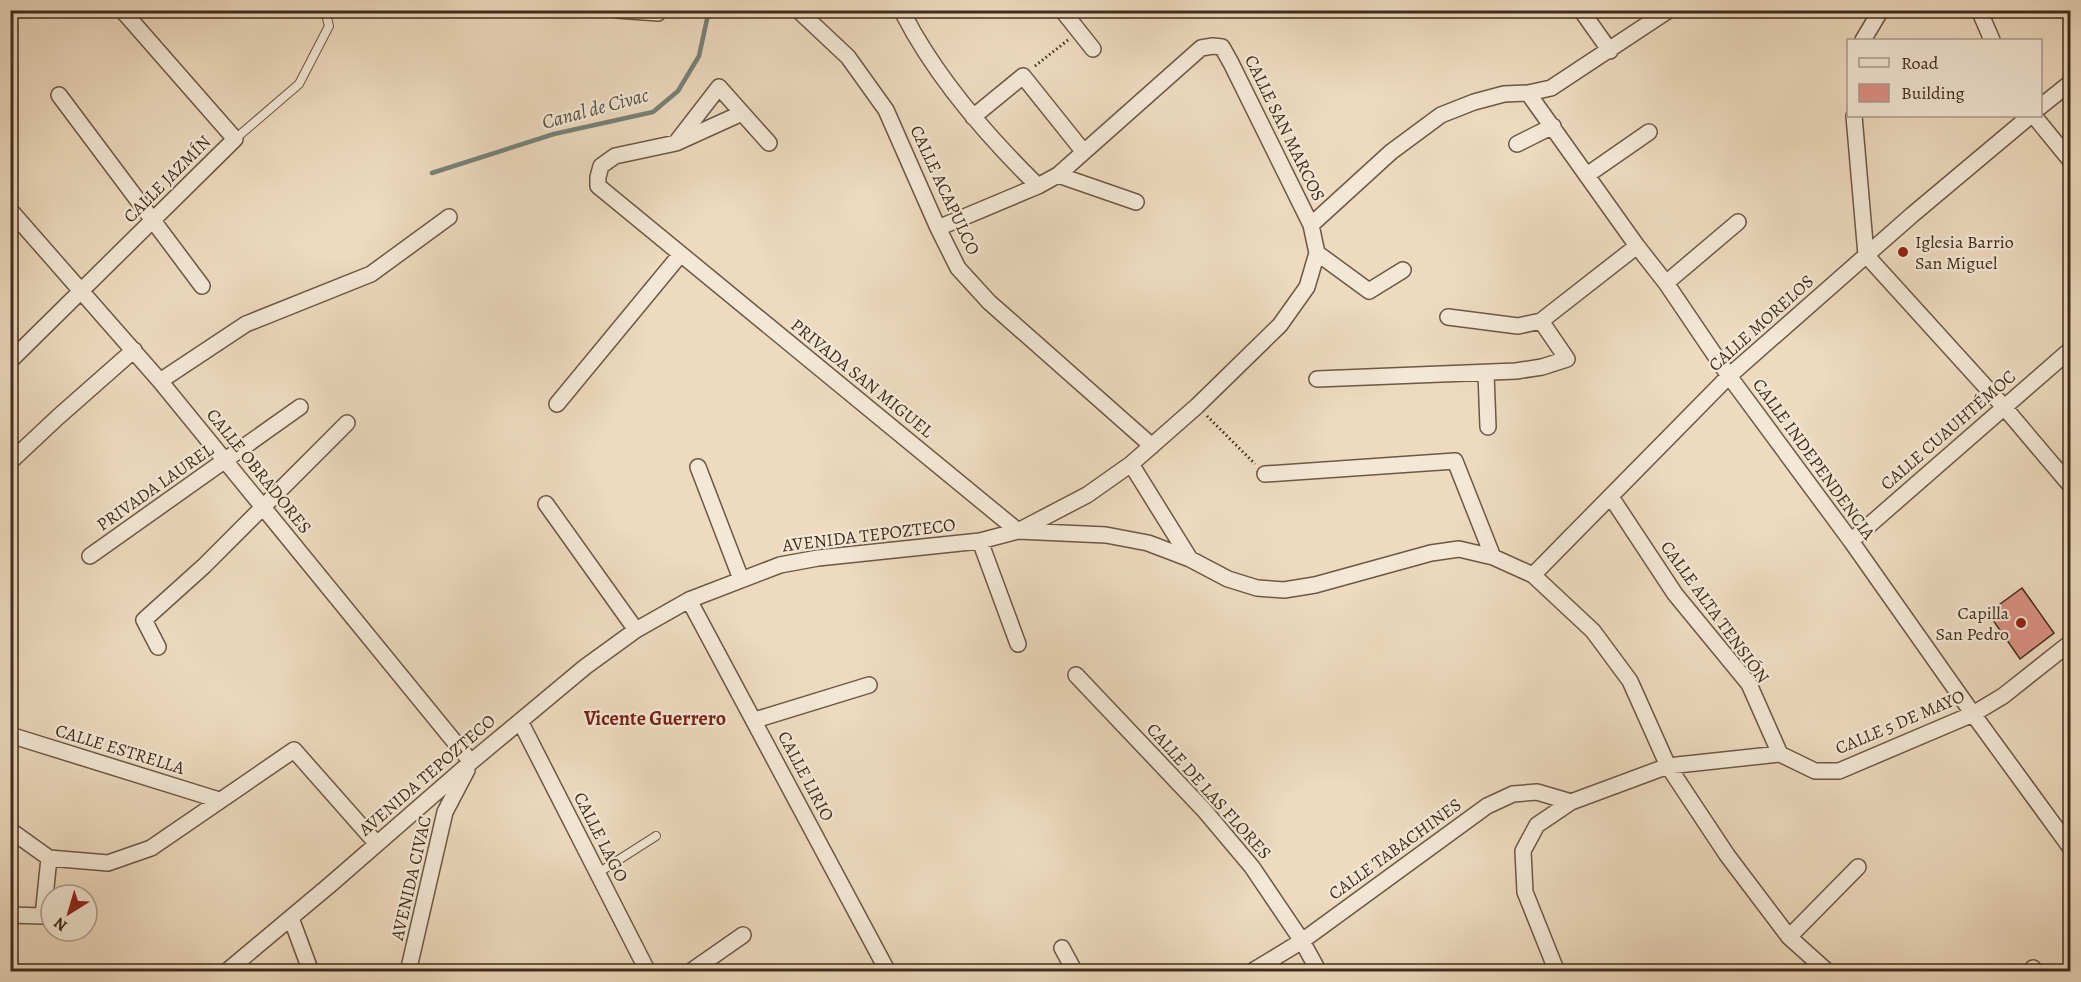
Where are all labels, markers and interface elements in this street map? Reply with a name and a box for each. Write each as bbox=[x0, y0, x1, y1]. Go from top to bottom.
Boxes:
legend bbox=[1847, 39, 2042, 117]
street label: CALLE SAN MARCOS bbox=[1239, 51, 1331, 205]
text: Road bbox=[1901, 51, 1939, 75]
water label: Canal de Civac bbox=[539, 81, 652, 136]
text: Building bbox=[1901, 81, 1965, 105]
street label: CALLE ACAPULCO bbox=[904, 121, 986, 259]
street label: CALLE JAZMÍN bbox=[118, 130, 216, 228]
place label: Iglesia Barrio San Miguel bbox=[1915, 230, 2014, 275]
marker: Iglesia Barrio San Miguel bbox=[1896, 245, 1910, 259]
street label: CALLE MORELOS bbox=[1703, 269, 1819, 377]
street label: PRIVADA SAN MIGUEL bbox=[786, 313, 939, 444]
street label: CALLE CUAUHTÉMOC bbox=[1875, 365, 2021, 495]
street label: CALLE INDEPENDENCIA bbox=[1747, 373, 1881, 545]
street label: CALLE OBRADORES bbox=[201, 403, 317, 539]
street label: PRIVADA LAUREL bbox=[92, 437, 219, 536]
street label: AVENIDA TEPOZTECO bbox=[780, 512, 957, 558]
street label: CALLE ALTA TENSIÓN bbox=[1655, 536, 1775, 688]
place label: Capilla San Pedro bbox=[1935, 601, 2010, 646]
marker: Capilla San Pedro bbox=[2014, 616, 2028, 630]
street label: CALLE 5 DE MAYO bbox=[1832, 684, 1968, 760]
district label: Vicente Guerrero bbox=[583, 705, 726, 732]
street label: AVENIDA TEPOZTECO bbox=[353, 709, 501, 842]
street label: CALLE ESTRELLA bbox=[52, 718, 188, 780]
street label: CALLE DE LAS FLORES bbox=[1141, 718, 1277, 864]
street label: CALLE LIRIO bbox=[772, 727, 840, 825]
street label: CALLE LAGO bbox=[568, 788, 634, 886]
street label: CALLE TABACHINES bbox=[1324, 793, 1466, 905]
street label: AVENIDA CIVAC bbox=[385, 813, 437, 944]
north arrow bbox=[39, 883, 99, 943]
text: N bbox=[49, 912, 72, 936]

